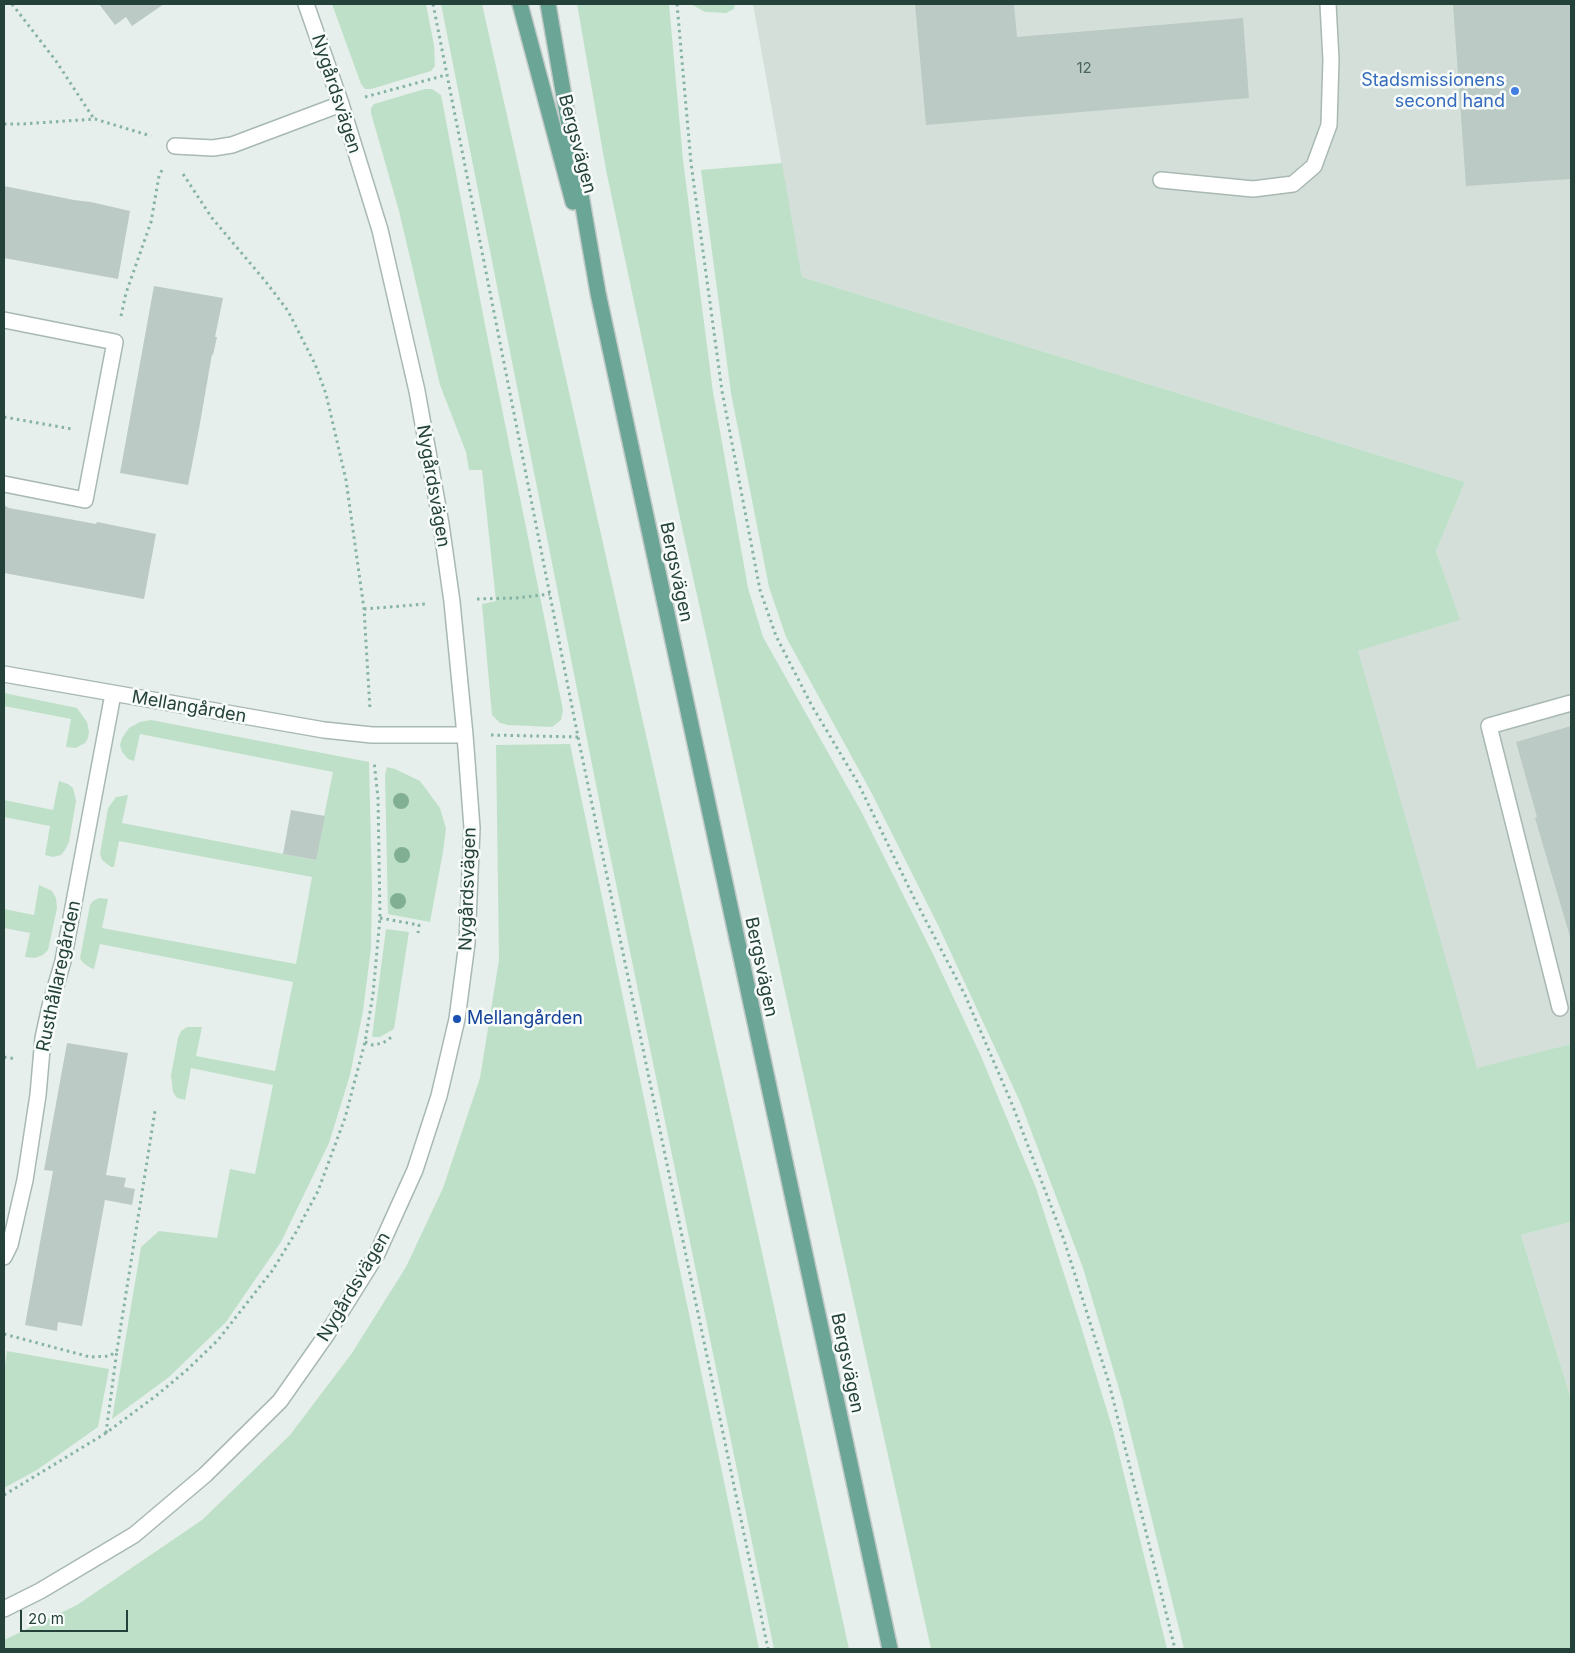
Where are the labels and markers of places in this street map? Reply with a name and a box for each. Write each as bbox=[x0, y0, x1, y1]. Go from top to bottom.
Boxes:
place label: Stadsmissionens second hand bbox=[1361, 70, 1505, 112]
marker: Stadsmissionens second hand bbox=[1509, 85, 1521, 97]
place label: Mellangården bbox=[467, 1008, 583, 1030]
marker: Mellangården bbox=[451, 1013, 463, 1025]

